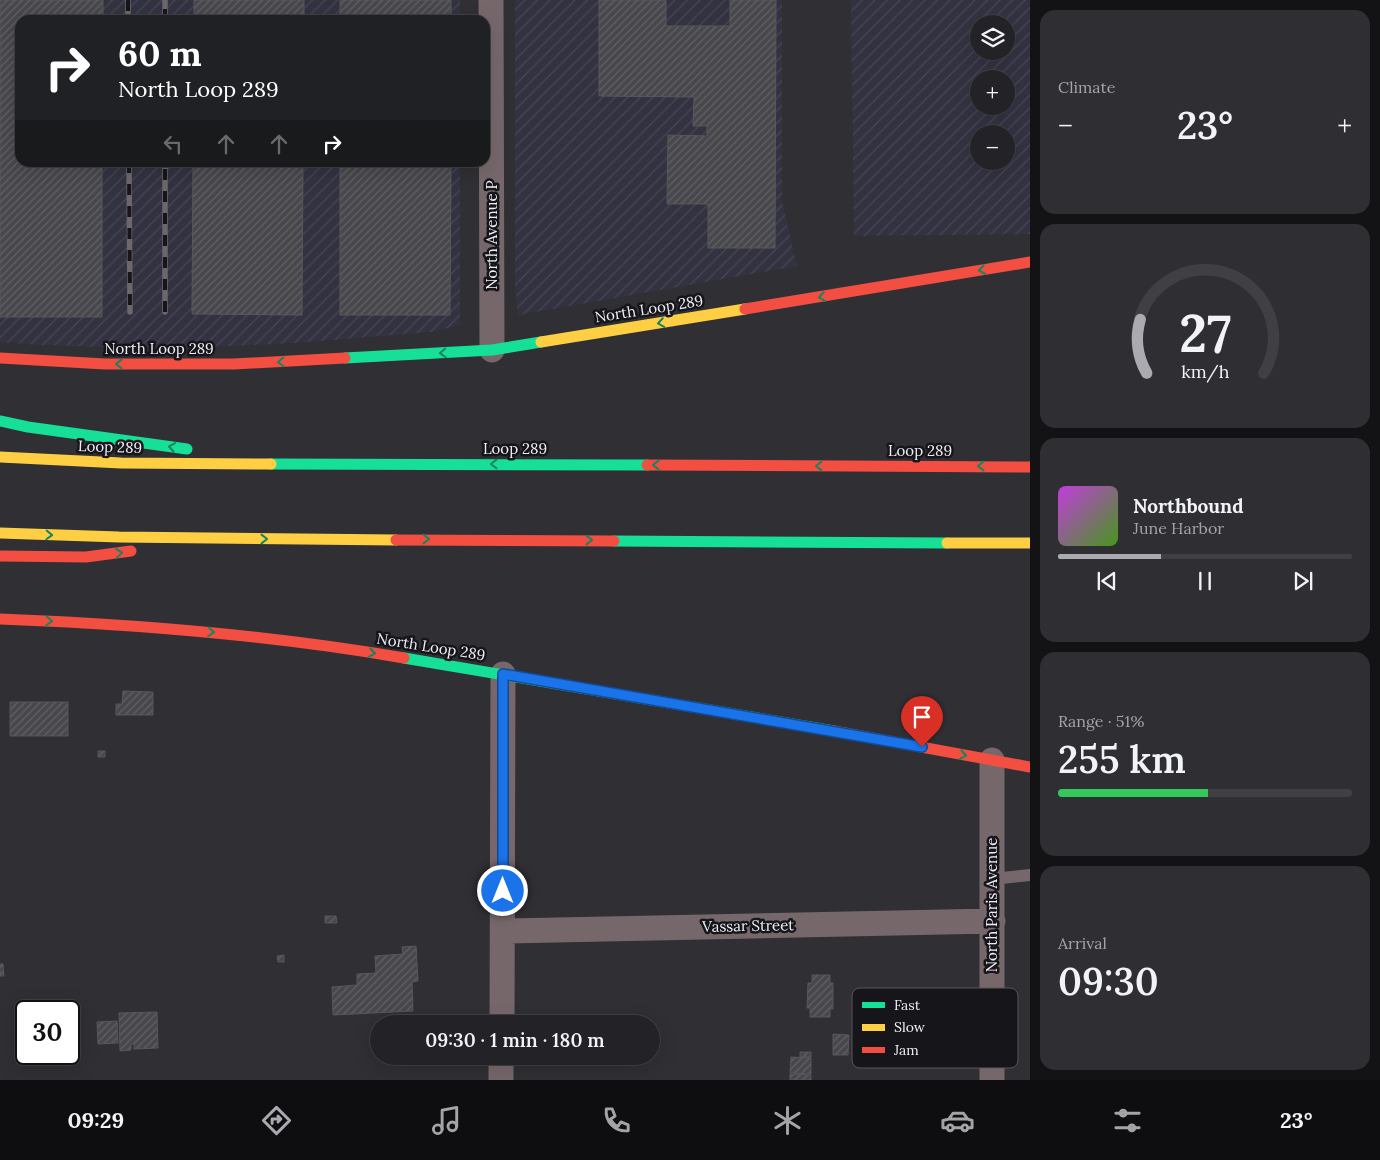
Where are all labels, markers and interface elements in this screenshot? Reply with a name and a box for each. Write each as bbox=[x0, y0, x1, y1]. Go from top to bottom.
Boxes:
map controls bbox=[970, 15, 1015, 170]
button: layers bbox=[970, 15, 1015, 60]
text: 60 m bbox=[118, 31, 202, 76]
icon: right bbox=[35, 35, 100, 100]
button: + bbox=[970, 70, 1015, 115]
text: North Loop 289 bbox=[118, 75, 279, 103]
text: Climate bbox=[1058, 77, 1115, 97]
text: 23° bbox=[1177, 101, 1233, 149]
text: − bbox=[1058, 108, 1073, 144]
text: + bbox=[1337, 108, 1352, 144]
button: − bbox=[970, 125, 1015, 170]
icon: left bbox=[159, 130, 187, 158]
icon: ahead bbox=[212, 130, 240, 158]
icon: ahead bbox=[265, 130, 293, 158]
icon: right bbox=[318, 130, 346, 158]
street label: North Avenue P bbox=[482, 180, 501, 290]
one-way arrow bbox=[977, 264, 986, 274]
street label: North Loop 289 bbox=[593, 291, 705, 326]
one-way arrow bbox=[817, 291, 825, 302]
text: 27 bbox=[1179, 300, 1231, 366]
one-way arrow bbox=[657, 317, 666, 327]
street label: North Loop 289 bbox=[104, 339, 214, 358]
one-way arrow bbox=[439, 347, 447, 358]
one-way arrow bbox=[277, 356, 285, 367]
one-way arrow bbox=[114, 359, 122, 369]
text: km/h bbox=[1181, 360, 1229, 383]
street label: Loop 289 bbox=[78, 436, 142, 457]
street label: Loop 289 bbox=[483, 439, 547, 458]
street label: Loop 289 bbox=[888, 441, 952, 460]
one-way arrow bbox=[168, 442, 176, 453]
one-way arrow bbox=[490, 459, 498, 469]
one-way arrow bbox=[652, 460, 660, 470]
one-way arrow bbox=[815, 461, 822, 471]
one-way arrow bbox=[977, 461, 985, 472]
text: Northbound bbox=[1133, 494, 1244, 518]
text: June Harbor bbox=[1133, 518, 1224, 538]
one-way arrow bbox=[45, 529, 53, 540]
one-way arrow bbox=[260, 534, 268, 544]
one-way arrow bbox=[422, 534, 430, 544]
one-way arrow bbox=[585, 535, 593, 545]
one-way arrow bbox=[115, 548, 123, 559]
icon: previous bbox=[1093, 567, 1121, 595]
icon: pause bbox=[1191, 567, 1219, 595]
icon: next bbox=[1289, 567, 1317, 595]
one-way arrow bbox=[45, 616, 53, 626]
one-way arrow bbox=[207, 626, 215, 637]
street label: North Loop 289 bbox=[375, 629, 487, 664]
one-way arrow bbox=[368, 647, 376, 657]
pin bbox=[901, 696, 943, 747]
icon: arrive bbox=[908, 703, 936, 731]
text: Range · 51% bbox=[1058, 711, 1144, 731]
text: 255 km bbox=[1058, 735, 1186, 783]
one-way arrow bbox=[959, 749, 968, 760]
street label: North Paris Avenue bbox=[982, 838, 1001, 972]
position arrow bbox=[476, 864, 528, 916]
street label: Vassar Street bbox=[701, 915, 794, 936]
text: Arrival bbox=[1058, 933, 1107, 953]
text: 09:30 bbox=[1058, 957, 1159, 1005]
legend bbox=[852, 988, 1018, 1068]
text: Fast bbox=[894, 996, 921, 1014]
speed limit sign: 30 bbox=[15, 1000, 80, 1065]
text: Slow bbox=[894, 1018, 926, 1036]
text: 09:30 · 1 min · 180 m bbox=[425, 1028, 605, 1052]
text: Jam bbox=[893, 1041, 919, 1059]
icon: directions bbox=[259, 1103, 294, 1138]
icon: music bbox=[429, 1103, 464, 1138]
icon: phone bbox=[599, 1103, 634, 1138]
icon: climate bbox=[770, 1103, 805, 1138]
icon: car bbox=[940, 1103, 975, 1138]
icon: filters bbox=[1110, 1103, 1145, 1138]
text: 09:29 bbox=[68, 1106, 124, 1134]
text: 23° bbox=[1280, 1106, 1312, 1134]

